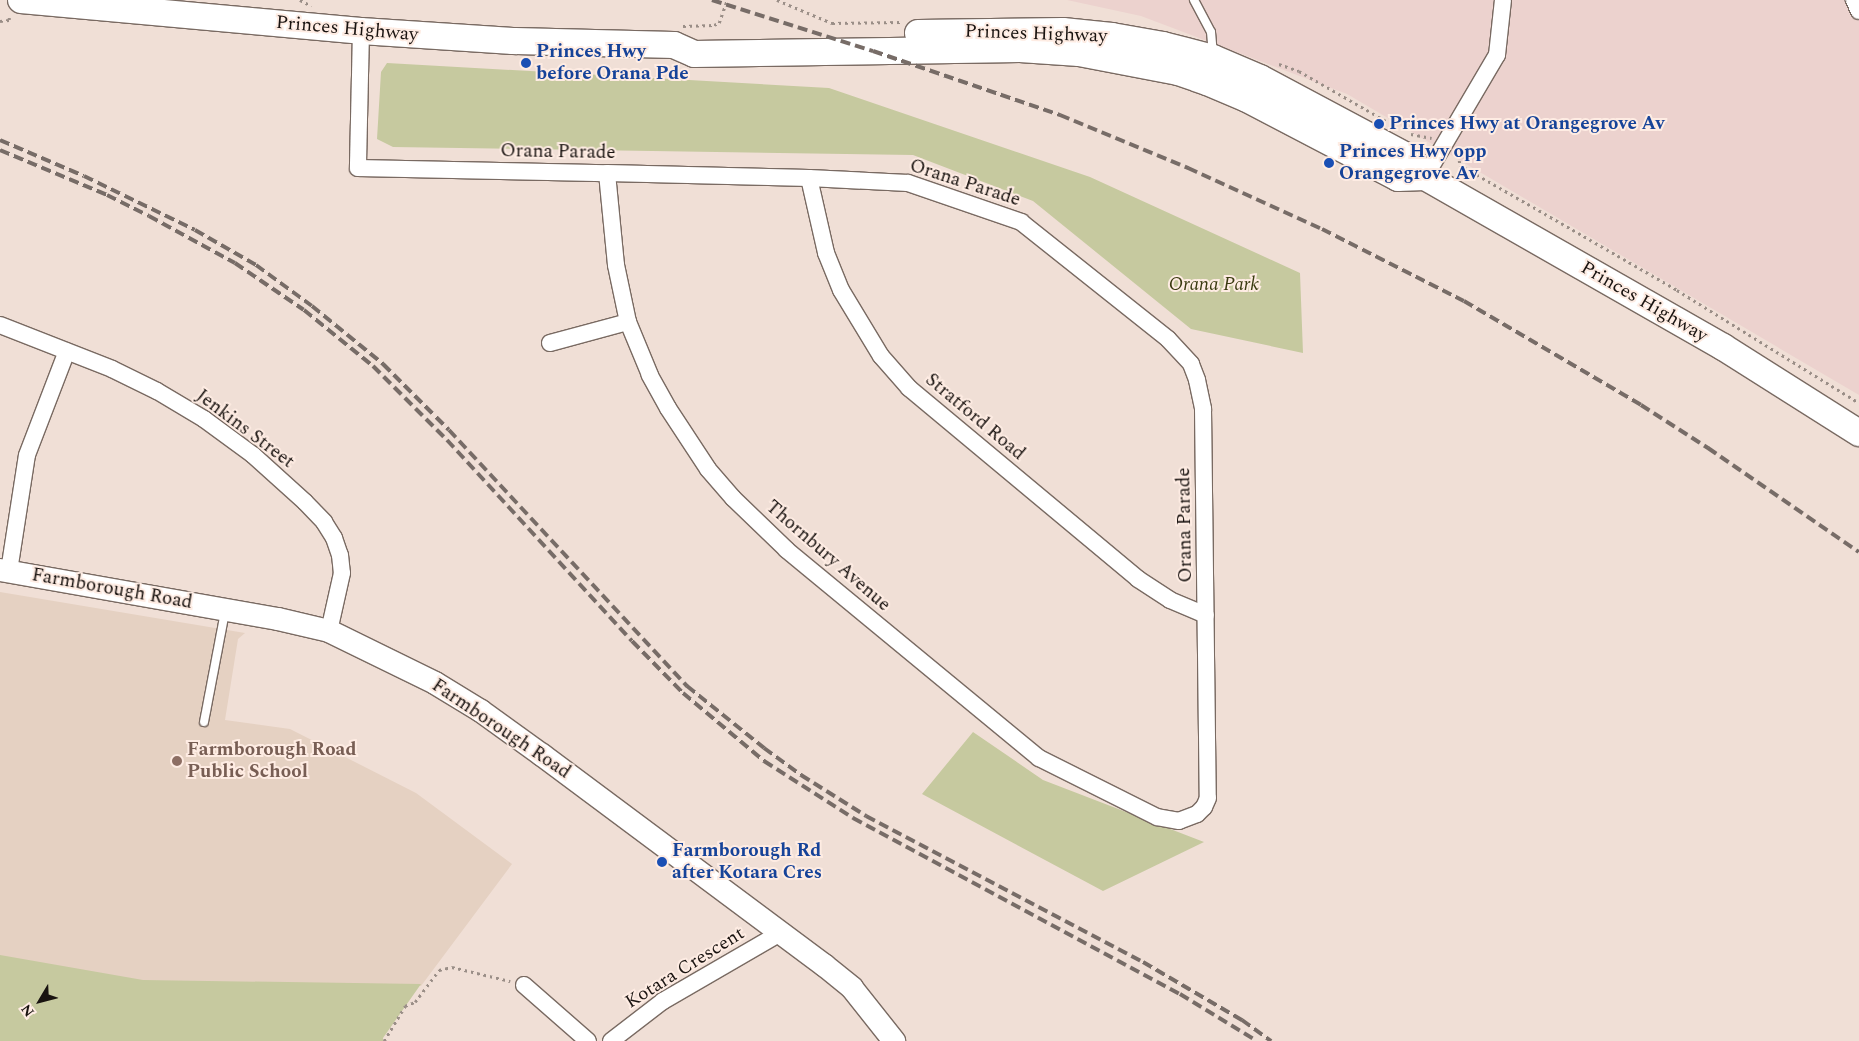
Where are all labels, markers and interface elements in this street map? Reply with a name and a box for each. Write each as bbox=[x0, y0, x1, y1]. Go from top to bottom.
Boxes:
street label: Princes Highway bbox=[275, 11, 419, 47]
street label: Princes Highway bbox=[964, 20, 1108, 48]
place label: Princes Hwy before Orana Pde bbox=[536, 41, 689, 85]
marker: Princes Hwy before Orana Pde bbox=[520, 57, 532, 69]
place label: Princes Hwy at Orangegrove Av bbox=[1389, 113, 1665, 135]
marker: Princes Hwy at Orangegrove Av bbox=[1373, 118, 1385, 130]
street label: Orana Parade bbox=[500, 140, 616, 164]
place label: Princes Hwy opp Orangegrove Av bbox=[1339, 141, 1486, 185]
street label: Orana Parade bbox=[907, 154, 1023, 212]
marker: Princes Hwy opp Orangegrove Av bbox=[1323, 157, 1335, 169]
street label: Princes Highway bbox=[1576, 256, 1712, 348]
park label: Orana Park bbox=[1169, 274, 1259, 296]
street label: Stratford Road bbox=[920, 369, 1030, 465]
street label: Jenkins Street bbox=[191, 385, 299, 473]
street label: Orana Parade bbox=[1173, 467, 1197, 583]
street label: Thornbury Avenue bbox=[761, 496, 895, 616]
street label: Farmborough Road bbox=[30, 564, 194, 614]
street label: Farmborough Road bbox=[427, 674, 575, 784]
place label: Farmborough Road Public School bbox=[187, 739, 356, 783]
marker: Farmborough Road Public School bbox=[171, 755, 183, 767]
place label: Farmborough Rd after Kotara Cres bbox=[672, 840, 822, 884]
marker: Farmborough Rd after Kotara Cres bbox=[656, 856, 668, 868]
street label: Kotara Crescent bbox=[621, 922, 749, 1014]
north arrow bbox=[15, 976, 65, 1026]
text: N bbox=[16, 999, 39, 1021]

